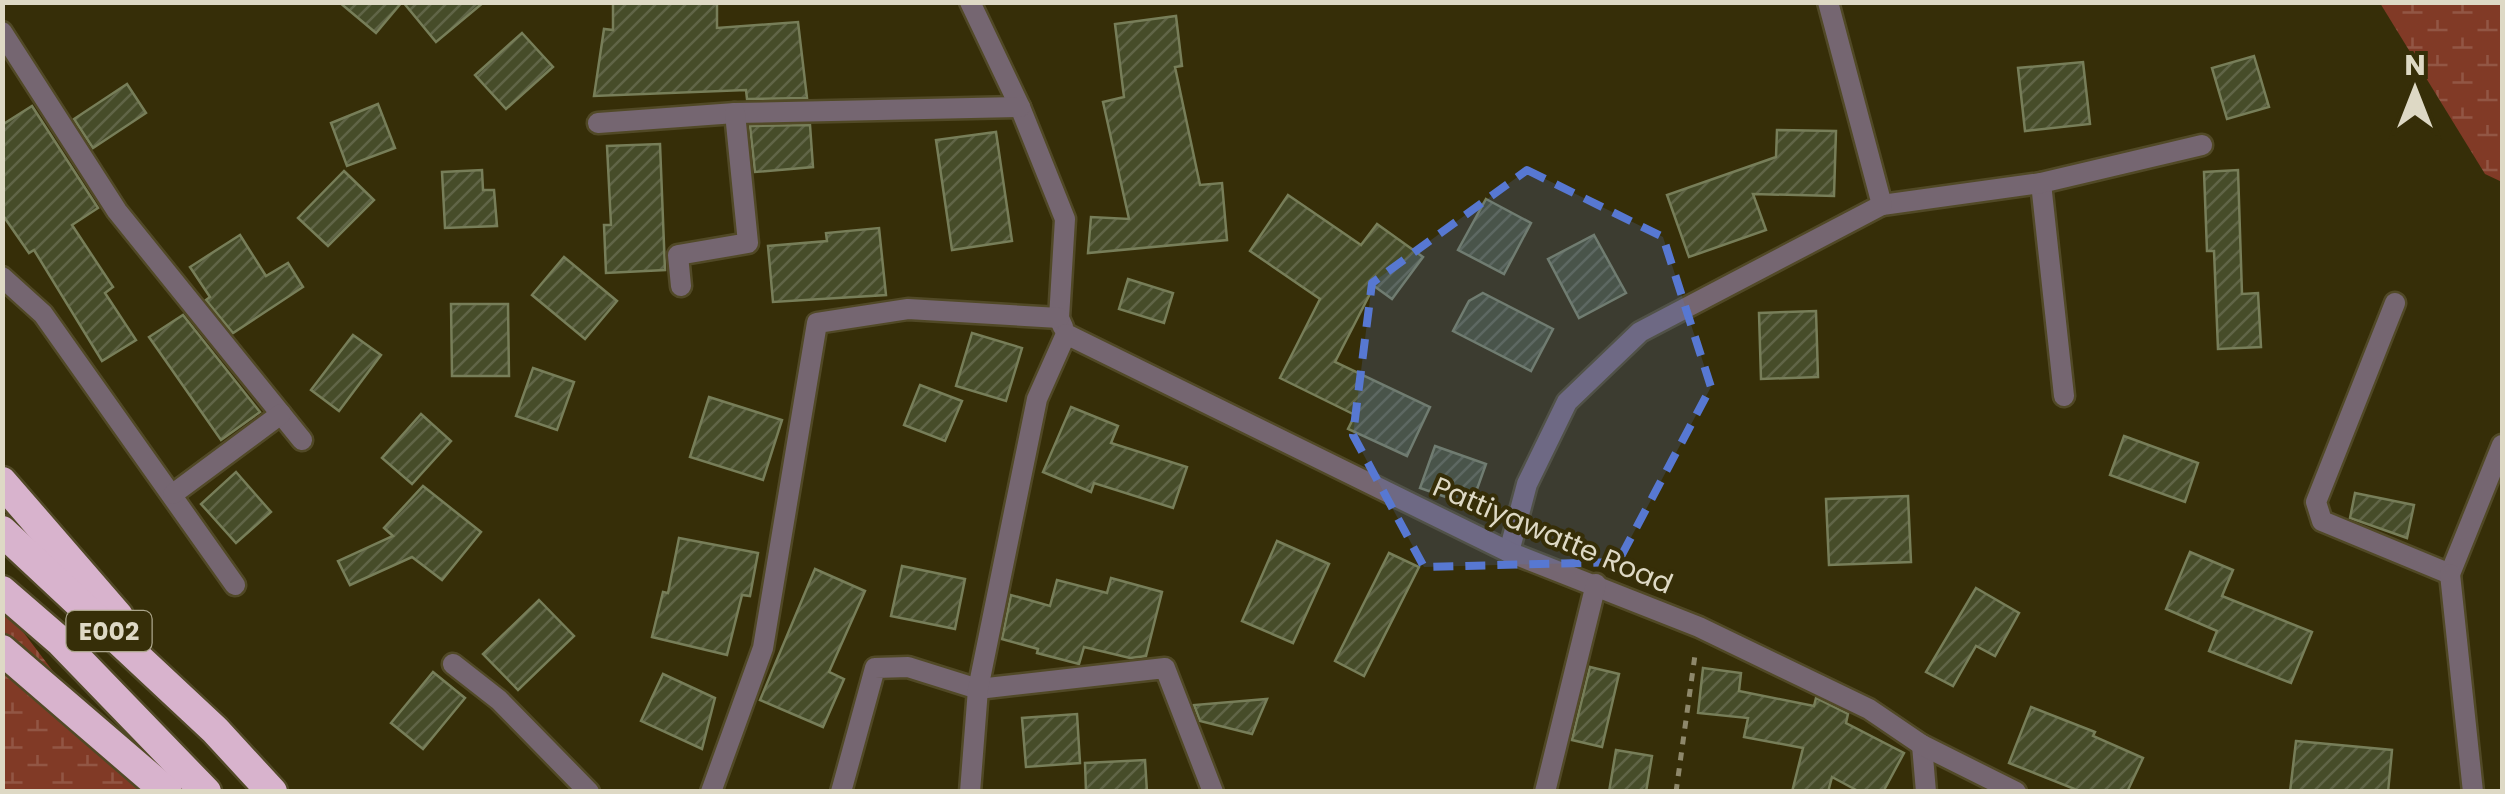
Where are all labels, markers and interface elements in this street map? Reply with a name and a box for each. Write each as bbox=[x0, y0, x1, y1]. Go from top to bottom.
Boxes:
north arrow bbox=[2365, 40, 2465, 140]
text: N bbox=[2404, 46, 2426, 85]
street label: Pattiyawatte Road bbox=[1427, 467, 1679, 604]
road number: E002 bbox=[66, 611, 152, 651]

